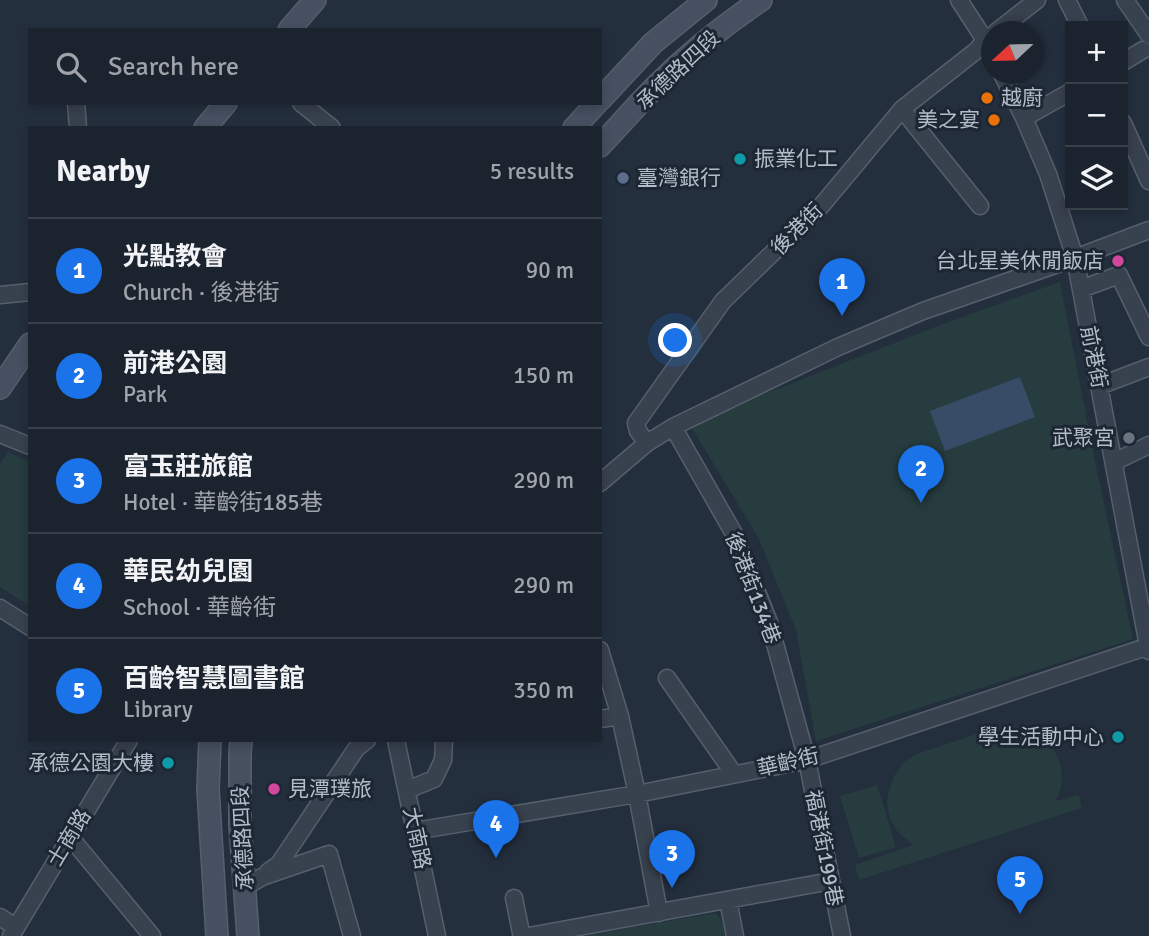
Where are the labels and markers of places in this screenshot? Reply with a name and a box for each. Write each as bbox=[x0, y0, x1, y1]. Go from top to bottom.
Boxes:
place label: 越廚 bbox=[1001, 85, 1043, 111]
marker: 越廚 bbox=[979, 90, 995, 106]
place label: 美之宴 bbox=[917, 107, 980, 133]
marker: 美之宴 bbox=[986, 112, 1002, 128]
place label: 振業化工 bbox=[754, 146, 838, 172]
marker: 振業化工 bbox=[732, 151, 748, 167]
place label: 臺灣銀行 bbox=[637, 165, 721, 191]
marker: 臺灣銀行 bbox=[615, 170, 631, 186]
place label: 台北星美休閒飯店 bbox=[936, 248, 1104, 274]
marker: 台北星美休閒飯店 bbox=[1110, 253, 1126, 269]
pin: 1 bbox=[819, 258, 865, 316]
place label: 武聚宮 bbox=[1052, 425, 1115, 451]
marker: 武聚宮 bbox=[1121, 430, 1137, 446]
pin: 2 bbox=[898, 445, 944, 503]
place label: 學生活動中心 bbox=[978, 724, 1104, 750]
marker: 學生活動中心 bbox=[1110, 729, 1126, 745]
place label: 承德公園大樓 bbox=[28, 750, 154, 776]
marker: 承德公園大樓 bbox=[160, 755, 176, 771]
place label: 見潭璞旅 bbox=[288, 776, 372, 802]
marker: 見潭璞旅 bbox=[266, 781, 282, 797]
pin: 4 bbox=[473, 800, 519, 858]
pin: 3 bbox=[649, 830, 695, 888]
pin: 5 bbox=[997, 856, 1043, 914]

